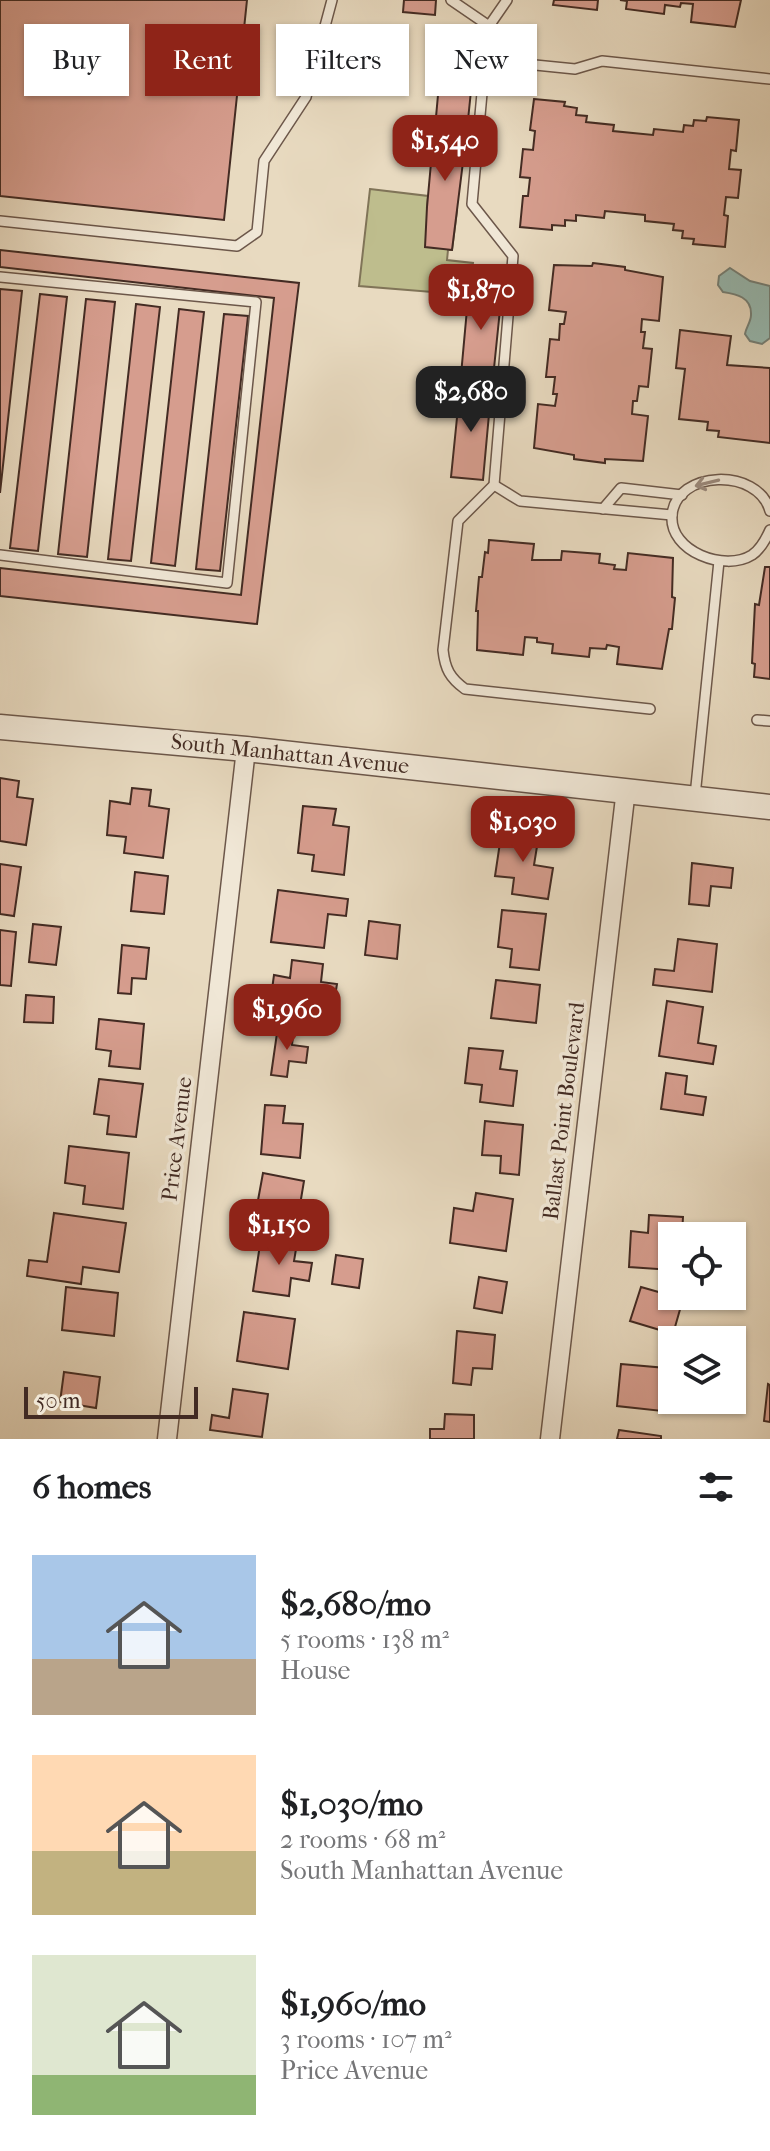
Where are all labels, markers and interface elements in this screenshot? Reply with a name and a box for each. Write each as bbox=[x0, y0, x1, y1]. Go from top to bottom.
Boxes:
chip: Buy bbox=[24, 24, 129, 96]
chip: Rent bbox=[145, 24, 260, 96]
chip: Filters bbox=[276, 24, 409, 96]
chip: New bbox=[425, 24, 537, 96]
pin: $1,540 bbox=[380, 115, 510, 183]
text: $1,540 bbox=[411, 125, 479, 156]
pin: $1,870 bbox=[416, 264, 546, 332]
text: $1,870 bbox=[447, 274, 515, 305]
pin: $2,680 bbox=[406, 366, 536, 434]
text: $2,680 bbox=[434, 376, 508, 407]
one-way arrow bbox=[695, 476, 721, 491]
street label: South Manhattan Avenue bbox=[170, 729, 411, 779]
pin: $1,030 bbox=[458, 796, 588, 864]
text: $1,030 bbox=[489, 806, 557, 837]
pin: $1,960 bbox=[222, 984, 352, 1052]
text: $1,960 bbox=[252, 994, 322, 1025]
street label: Ballast Point Boulevard bbox=[538, 1000, 590, 1221]
street label: Price Avenue bbox=[156, 1075, 198, 1203]
pin: $1,150 bbox=[214, 1199, 344, 1267]
text: $1,150 bbox=[247, 1209, 311, 1240]
map controls bbox=[658, 1222, 746, 1414]
button: locate bbox=[658, 1222, 746, 1310]
button: layers bbox=[658, 1326, 746, 1414]
scale bar bbox=[24, 1383, 198, 1419]
text: 50 m bbox=[36, 1388, 81, 1414]
icon: filters bbox=[694, 1465, 738, 1509]
text: 6 homes bbox=[32, 1467, 151, 1507]
text: $2,680/mo bbox=[280, 1584, 431, 1624]
icon: home bbox=[96, 1587, 192, 1683]
text: 5 rooms · 138 m² bbox=[280, 1624, 449, 1655]
text: House bbox=[280, 1655, 350, 1686]
text: $1,030/mo bbox=[280, 1784, 423, 1824]
icon: home bbox=[96, 1787, 192, 1883]
text: 2 rooms · 68 m² bbox=[280, 1824, 445, 1855]
text: South Manhattan Avenue bbox=[280, 1855, 563, 1886]
text: $1,960/mo bbox=[280, 1984, 426, 2024]
icon: home bbox=[96, 1987, 192, 2083]
text: 3 rooms · 107 m² bbox=[280, 2024, 452, 2055]
text: Price Avenue bbox=[280, 2055, 428, 2086]

